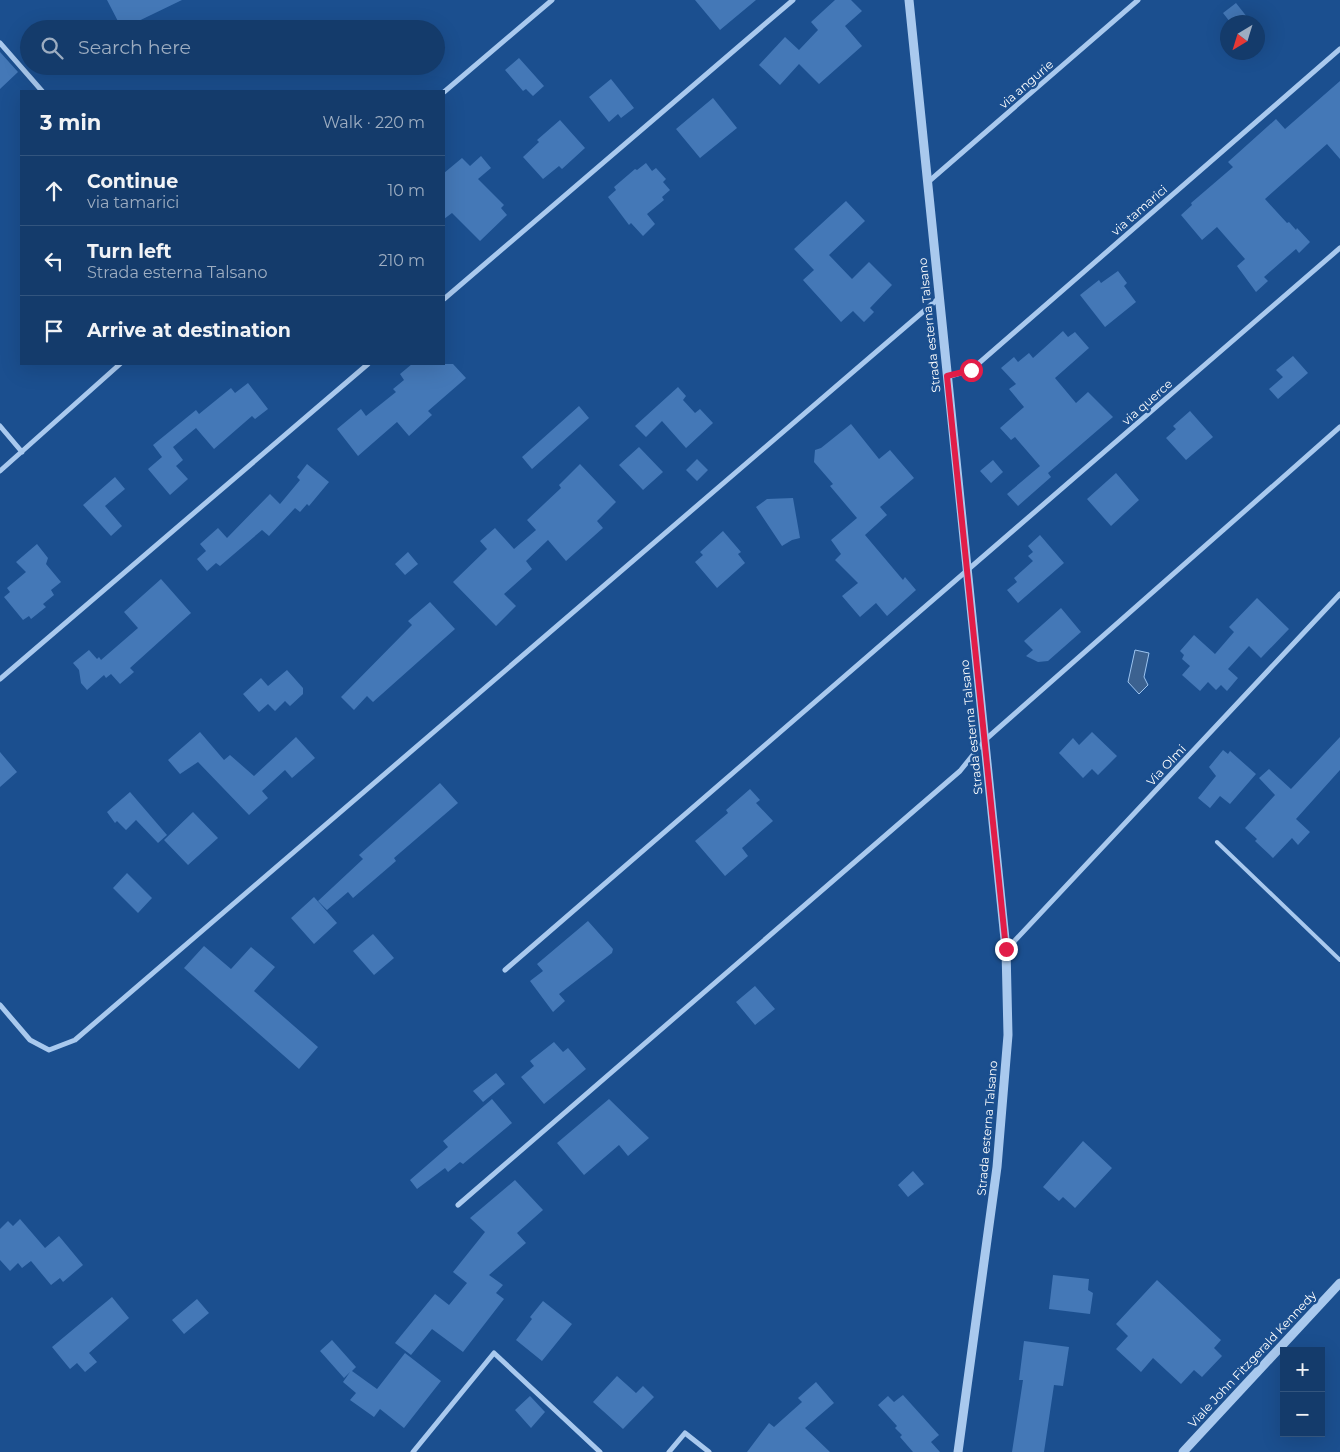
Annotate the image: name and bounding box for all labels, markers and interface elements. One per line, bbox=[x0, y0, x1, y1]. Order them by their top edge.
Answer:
north arrow bbox=[1220, 15, 1265, 60]
search box bbox=[20, 20, 445, 75]
icon: search bbox=[38, 34, 66, 62]
text: Search here bbox=[78, 36, 191, 59]
street label: via angurie bbox=[996, 56, 1056, 112]
text: 3 min bbox=[40, 110, 101, 135]
text: Walk · 220 m bbox=[322, 113, 425, 132]
text: Continue bbox=[87, 170, 178, 193]
icon: ahead bbox=[40, 177, 68, 205]
text: 10 m bbox=[387, 181, 425, 200]
street label: via tamarici bbox=[1108, 182, 1170, 238]
text: via tamarici bbox=[87, 193, 179, 212]
text: Turn left bbox=[87, 240, 172, 263]
icon: left bbox=[40, 247, 68, 275]
text: 210 m bbox=[378, 251, 425, 270]
street label: Strada esterna Talsano bbox=[914, 257, 944, 393]
text: Strada esterna Talsano bbox=[87, 263, 268, 282]
icon: arrive bbox=[40, 317, 68, 345]
text: Arrive at destination bbox=[87, 319, 291, 342]
route start bbox=[960, 359, 983, 382]
street label: via querce bbox=[1119, 376, 1175, 428]
street label: Strada esterna Talsano bbox=[956, 659, 986, 795]
street label: Via Olmi bbox=[1143, 741, 1189, 789]
route end bbox=[995, 938, 1018, 961]
street label: Strada esterna Talsano bbox=[974, 1060, 1000, 1196]
street label: Viale John Fitzgerald Kennedy bbox=[1185, 1287, 1320, 1431]
map controls bbox=[1280, 1347, 1325, 1437]
button: + bbox=[1280, 1347, 1325, 1392]
button: − bbox=[1280, 1392, 1325, 1437]

